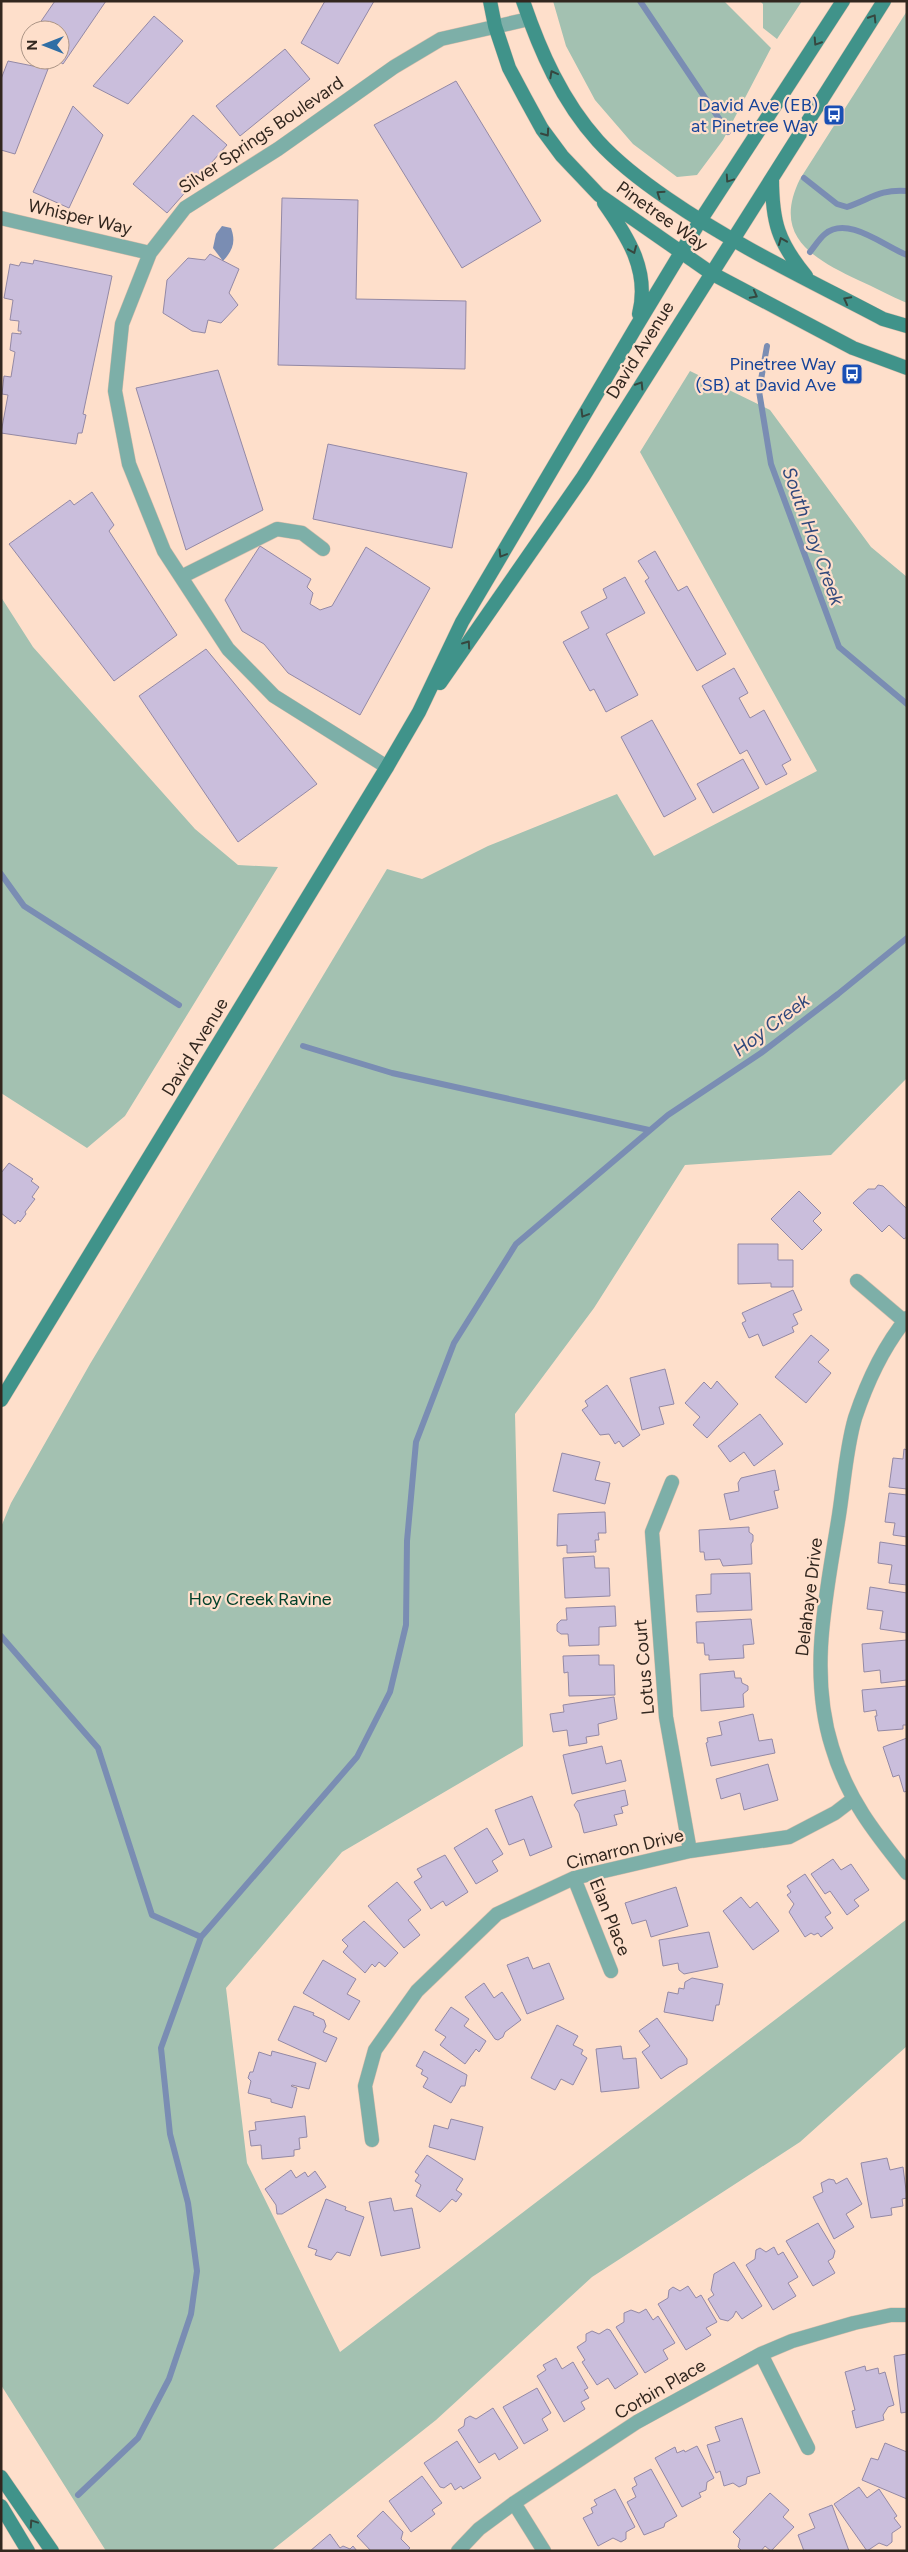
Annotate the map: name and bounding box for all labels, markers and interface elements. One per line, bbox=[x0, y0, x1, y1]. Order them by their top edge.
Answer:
one-way arrow bbox=[867, 15, 876, 24]
north arrow bbox=[20, 20, 70, 70]
one-way arrow bbox=[814, 37, 823, 46]
text: N bbox=[24, 40, 41, 50]
one-way arrow bbox=[549, 70, 559, 79]
street label: Silver Springs Boulevard bbox=[174, 72, 348, 198]
place label: David Ave (EB) at Pinetree Way bbox=[691, 94, 819, 137]
bus stop icon: David Ave (EB) at Pinetree Way bbox=[822, 103, 846, 127]
one-way arrow bbox=[540, 127, 549, 137]
one-way arrow bbox=[726, 173, 735, 183]
street label: Pinetree Way bbox=[612, 176, 712, 256]
one-way arrow bbox=[656, 191, 666, 200]
street label: Whisper Way bbox=[26, 194, 135, 240]
one-way arrow bbox=[778, 238, 788, 246]
one-way arrow bbox=[627, 245, 638, 254]
one-way arrow bbox=[749, 289, 758, 299]
one-way arrow bbox=[843, 296, 852, 306]
street label: David Avenue bbox=[601, 297, 679, 403]
place label: Pinetree Way (SB) at David Ave bbox=[695, 353, 837, 396]
bus stop icon: Pinetree Way (SB) at David Ave bbox=[840, 362, 864, 386]
one-way arrow bbox=[634, 382, 643, 391]
one-way arrow bbox=[581, 408, 591, 417]
water label: South Hoy Creek bbox=[777, 464, 849, 609]
one-way arrow bbox=[498, 548, 508, 557]
one-way arrow bbox=[461, 640, 470, 650]
water label: Hoy Creek bbox=[728, 988, 814, 1061]
street label: David Avenue bbox=[157, 994, 233, 1100]
street label: Delahaye Drive bbox=[791, 1536, 827, 1658]
park label: Hoy Creek Ravine bbox=[188, 1588, 332, 1610]
street label: Lotus Court bbox=[629, 1618, 659, 1716]
street label: Cimarron Drive bbox=[564, 1824, 686, 1874]
street label: Elan Place bbox=[585, 1875, 636, 1959]
street label: Corbin Place bbox=[610, 2354, 710, 2424]
one-way arrow bbox=[30, 2519, 39, 2528]

